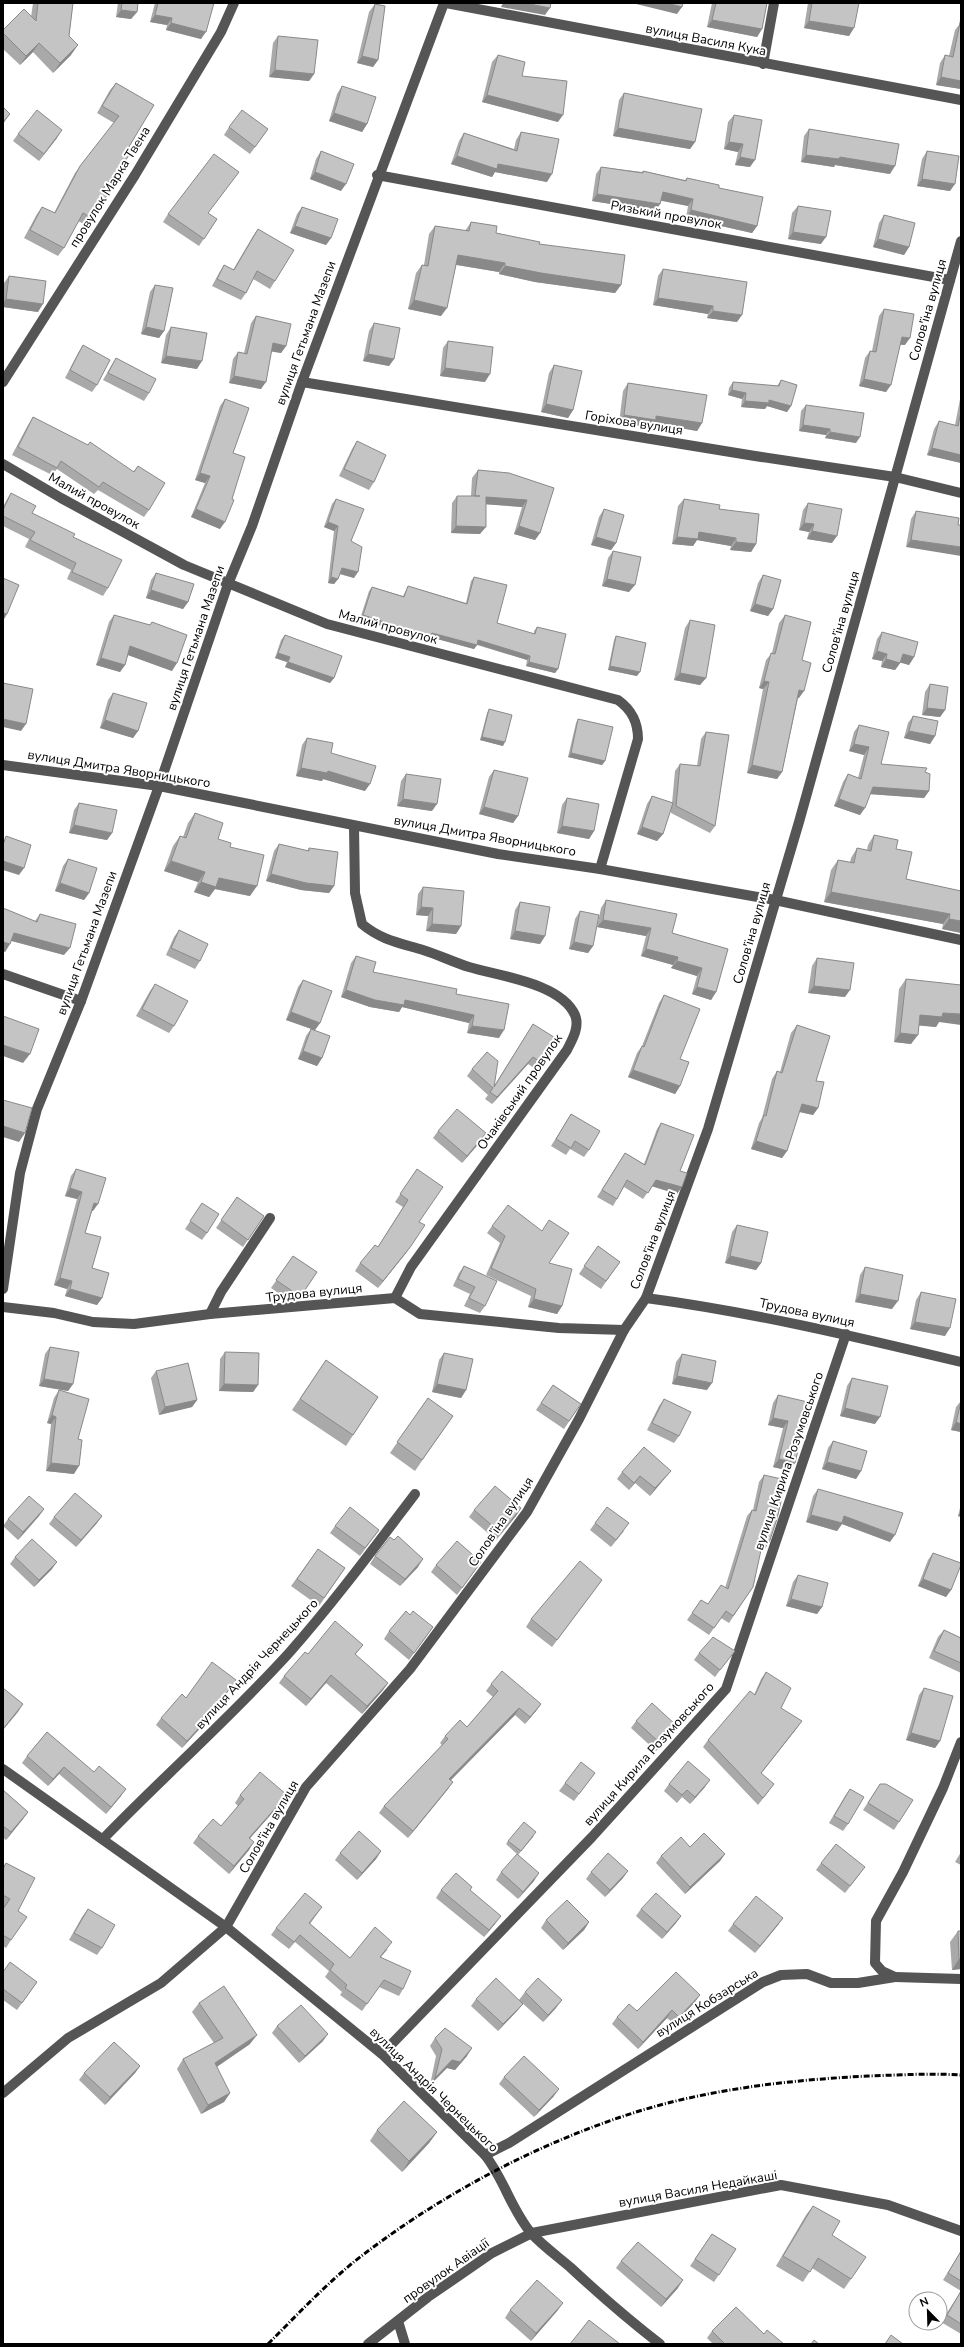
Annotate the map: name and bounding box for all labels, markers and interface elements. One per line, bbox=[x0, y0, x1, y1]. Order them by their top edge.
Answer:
street label: вулиця Василя Кука bbox=[644, 19, 768, 61]
street label: провулок Марка Твена bbox=[65, 123, 155, 251]
street label: Ризький провулок bbox=[609, 196, 723, 234]
street label: Солов'їна вулиця bbox=[905, 257, 951, 363]
street label: вулиця Гетьмана Мазепи bbox=[271, 258, 341, 408]
street label: Горіхова вулиця bbox=[584, 406, 684, 440]
street label: Малий провулок bbox=[45, 468, 143, 534]
street label: вулиця Гетьмана Мазепи bbox=[163, 563, 229, 713]
street label: Солов'їна вулиця bbox=[818, 569, 864, 675]
street label: Малий провулок bbox=[336, 605, 440, 649]
street label: вулиця Дмитра Яворницького bbox=[26, 746, 212, 792]
street label: вулиця Дмитра Яворницького bbox=[392, 811, 578, 861]
street label: вулиця Гетьмана Мазепи bbox=[52, 868, 122, 1018]
street label: Солов'їна вулиця bbox=[729, 880, 775, 986]
street label: Очаківський провулок bbox=[473, 1030, 567, 1154]
street label: Солов'їна вулиця bbox=[626, 1188, 680, 1292]
street label: Трудова вулиця bbox=[265, 1279, 363, 1307]
street label: Трудова вулиця bbox=[758, 1294, 856, 1332]
street label: вулиця Кирила Розумовського bbox=[750, 1369, 828, 1553]
street label: Солов'їна вулиця bbox=[464, 1473, 538, 1571]
street label: вулиця Андрія Чернецького bbox=[191, 1595, 323, 1733]
street label: вулиця Кирила Розумовського bbox=[579, 1678, 719, 1830]
street label: Солов'їна вулиця bbox=[235, 1777, 303, 1877]
street label: вулиця Кобзарська bbox=[652, 1964, 762, 2042]
street label: вулиця Андрія Чернецького bbox=[366, 2023, 502, 2157]
street label: вулиця Василя Недайкаші bbox=[617, 2166, 779, 2212]
street label: провулок Авіації bbox=[399, 2234, 494, 2308]
north arrow bbox=[908, 2291, 948, 2331]
text: N bbox=[918, 2294, 931, 2311]

